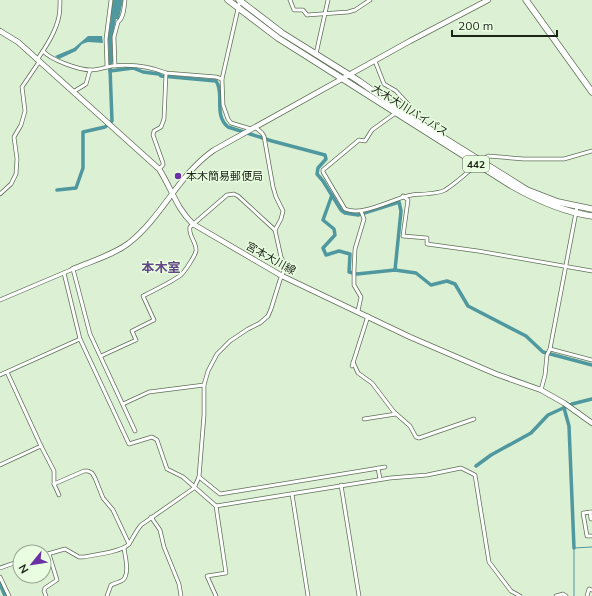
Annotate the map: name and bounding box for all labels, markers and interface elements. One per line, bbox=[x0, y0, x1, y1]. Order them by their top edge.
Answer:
scale bar bbox=[452, 12, 557, 38]
text: 200 m bbox=[458, 18, 493, 33]
street label: 大木大川バイパス bbox=[369, 81, 451, 139]
road number: 442 bbox=[463, 156, 489, 172]
place label: 本木簡易郵便局 bbox=[186, 169, 263, 183]
marker: 本木簡易郵便局 bbox=[173, 171, 183, 181]
street label: 宮本大川線 bbox=[244, 239, 298, 277]
district label: 本木室 bbox=[141, 259, 181, 275]
north arrow bbox=[12, 544, 52, 584]
text: N bbox=[15, 562, 31, 576]

